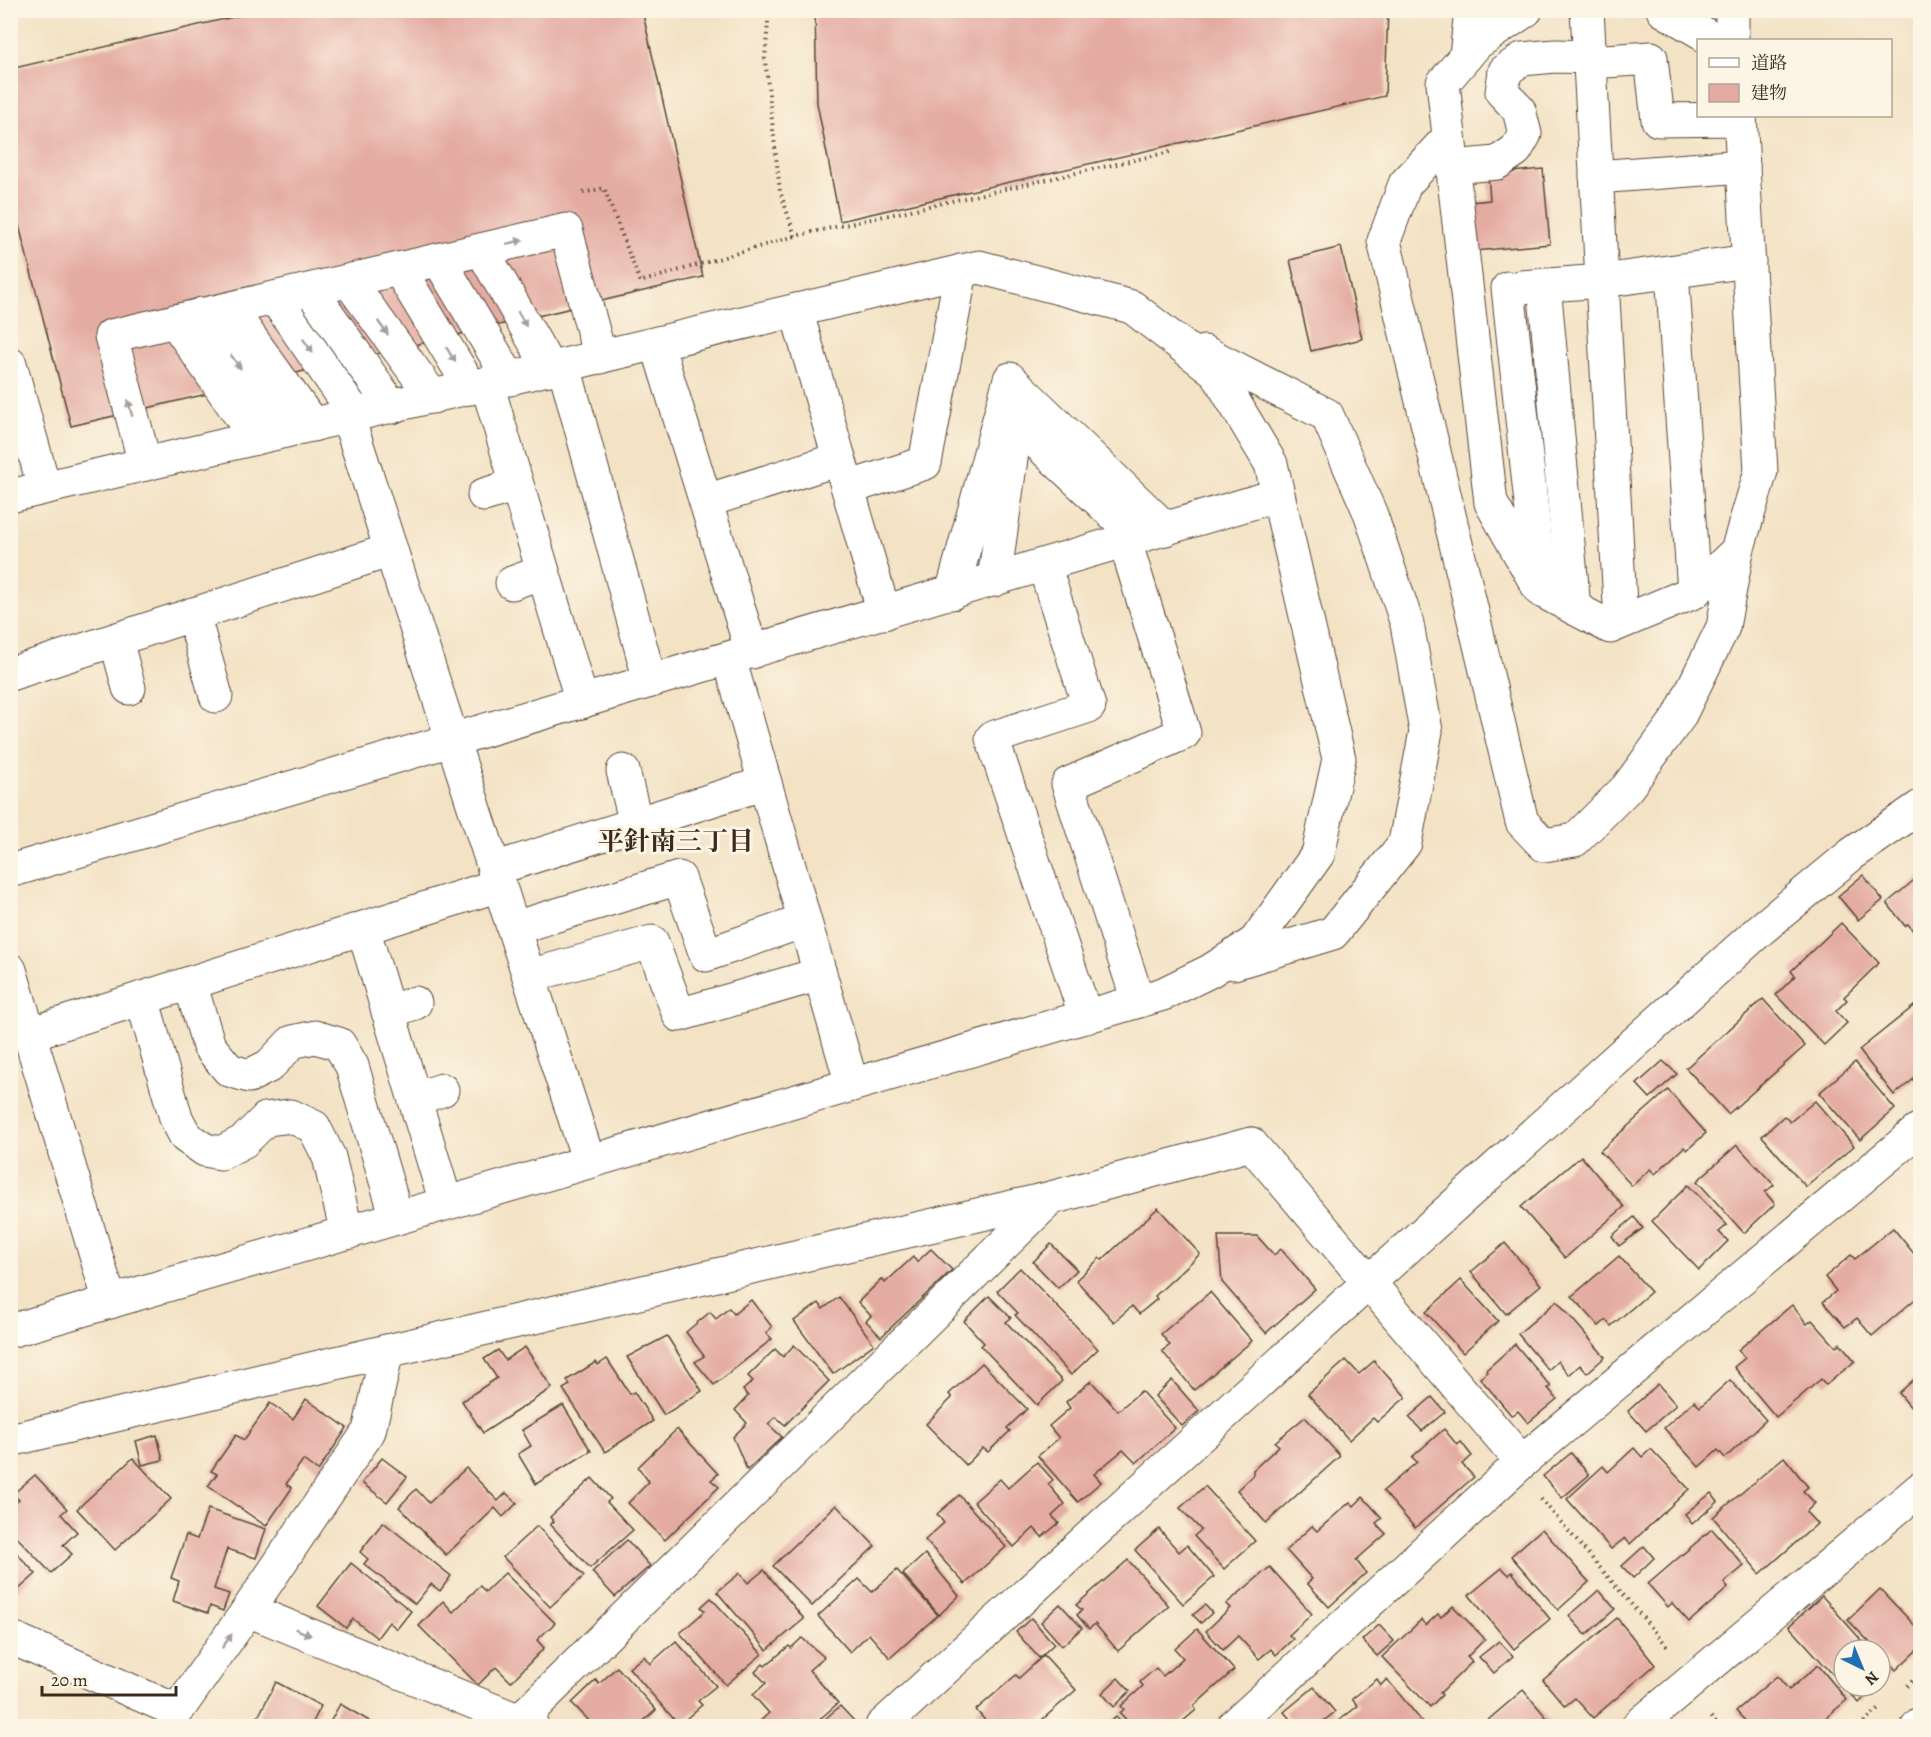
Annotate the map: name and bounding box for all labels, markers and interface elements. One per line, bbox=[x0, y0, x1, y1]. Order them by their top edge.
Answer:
legend bbox=[1697, 39, 1892, 117]
text: 道路 bbox=[1751, 51, 1787, 75]
text: 建物 bbox=[1751, 81, 1787, 105]
one-way arrow bbox=[505, 237, 524, 247]
one-way arrow bbox=[516, 311, 527, 327]
one-way arrow bbox=[377, 320, 389, 336]
one-way arrow bbox=[302, 338, 314, 354]
one-way arrow bbox=[445, 347, 456, 363]
one-way arrow bbox=[230, 353, 242, 369]
one-way arrow bbox=[125, 399, 134, 417]
district label: 平針南三丁目 bbox=[598, 824, 754, 859]
one-way arrow bbox=[294, 1627, 312, 1637]
one-way arrow bbox=[221, 1633, 233, 1649]
north arrow bbox=[1832, 1638, 1892, 1698]
scale bar bbox=[42, 1659, 176, 1697]
text: N bbox=[1860, 1666, 1883, 1690]
text: 20 m bbox=[51, 1668, 88, 1692]

